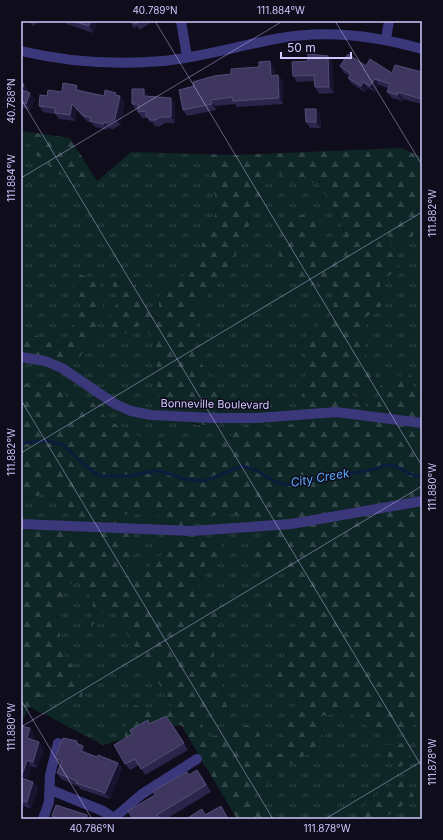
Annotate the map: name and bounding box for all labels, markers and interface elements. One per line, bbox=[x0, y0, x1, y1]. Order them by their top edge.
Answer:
text: 40.789°N bbox=[132, 4, 178, 16]
text: 111.884°W bbox=[257, 4, 305, 16]
scale bar bbox=[281, 34, 351, 60]
text: 50 m bbox=[287, 40, 316, 55]
text: 40.788°N bbox=[5, 78, 17, 124]
text: 111.884°W bbox=[5, 154, 17, 202]
text: 111.882°W bbox=[426, 189, 438, 237]
street label: Bonneville Boulevard bbox=[160, 396, 270, 412]
text: 111.882°W bbox=[5, 428, 17, 476]
text: 111.880°W bbox=[426, 463, 438, 511]
water label: City Creek bbox=[289, 465, 351, 490]
text: 111.880°W bbox=[5, 703, 17, 751]
text: 111.878°W bbox=[426, 738, 438, 786]
text: 40.786°N bbox=[69, 822, 115, 834]
text: 111.878°W bbox=[303, 822, 351, 834]

